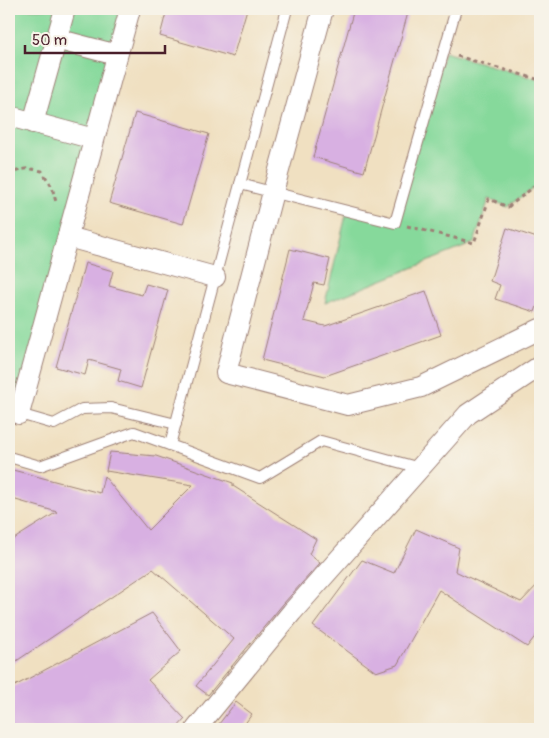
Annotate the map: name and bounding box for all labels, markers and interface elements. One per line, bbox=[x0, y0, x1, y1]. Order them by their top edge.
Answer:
scale bar bbox=[25, 22, 165, 54]
text: 50 m bbox=[32, 31, 67, 50]

